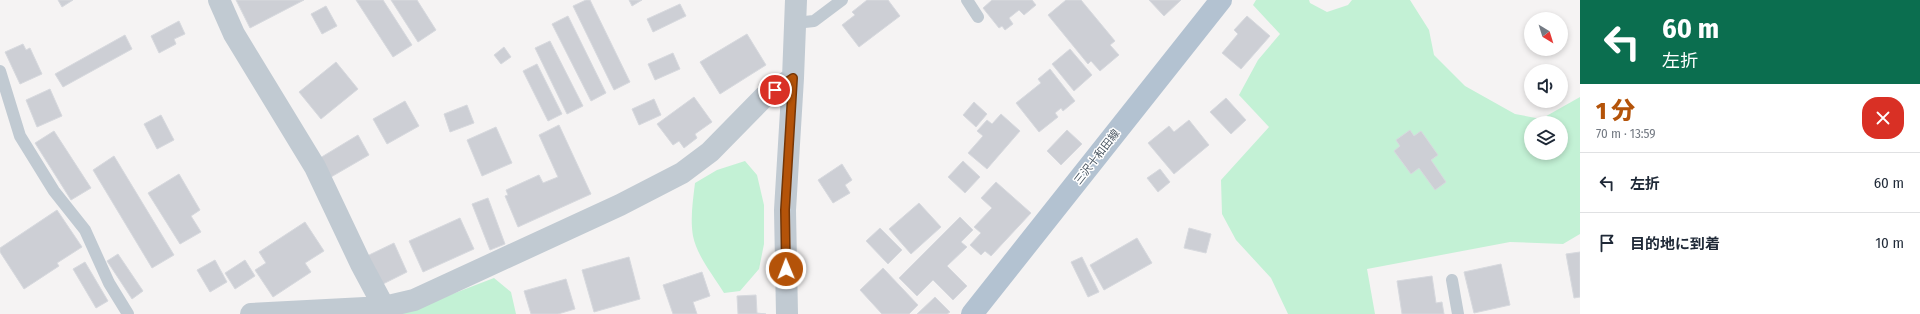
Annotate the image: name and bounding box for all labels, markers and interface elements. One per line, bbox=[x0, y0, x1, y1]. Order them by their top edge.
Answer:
north arrow bbox=[1524, 12, 1568, 56]
map controls bbox=[1524, 12, 1568, 160]
text: 60 m bbox=[1662, 12, 1719, 45]
icon: left bbox=[1596, 16, 1648, 68]
text: 左折 bbox=[1662, 50, 1698, 72]
button: sound bbox=[1524, 64, 1568, 108]
pin bbox=[758, 73, 792, 107]
icon: arrive bbox=[764, 79, 786, 101]
text: 1 分 bbox=[1596, 97, 1635, 125]
button: close bbox=[1862, 97, 1904, 139]
button: layers bbox=[1524, 116, 1568, 160]
text: 70 m · 13:59 bbox=[1596, 126, 1656, 141]
street label: 三沢十和田線 bbox=[1072, 127, 1122, 187]
icon: left bbox=[1596, 172, 1618, 194]
text: 60 m bbox=[1874, 174, 1904, 192]
text: 左折 bbox=[1630, 175, 1660, 193]
icon: arrive bbox=[1596, 232, 1618, 254]
text: 10 m bbox=[1875, 234, 1904, 252]
text: 目的地に到着 bbox=[1630, 235, 1720, 253]
position arrow bbox=[765, 248, 807, 290]

